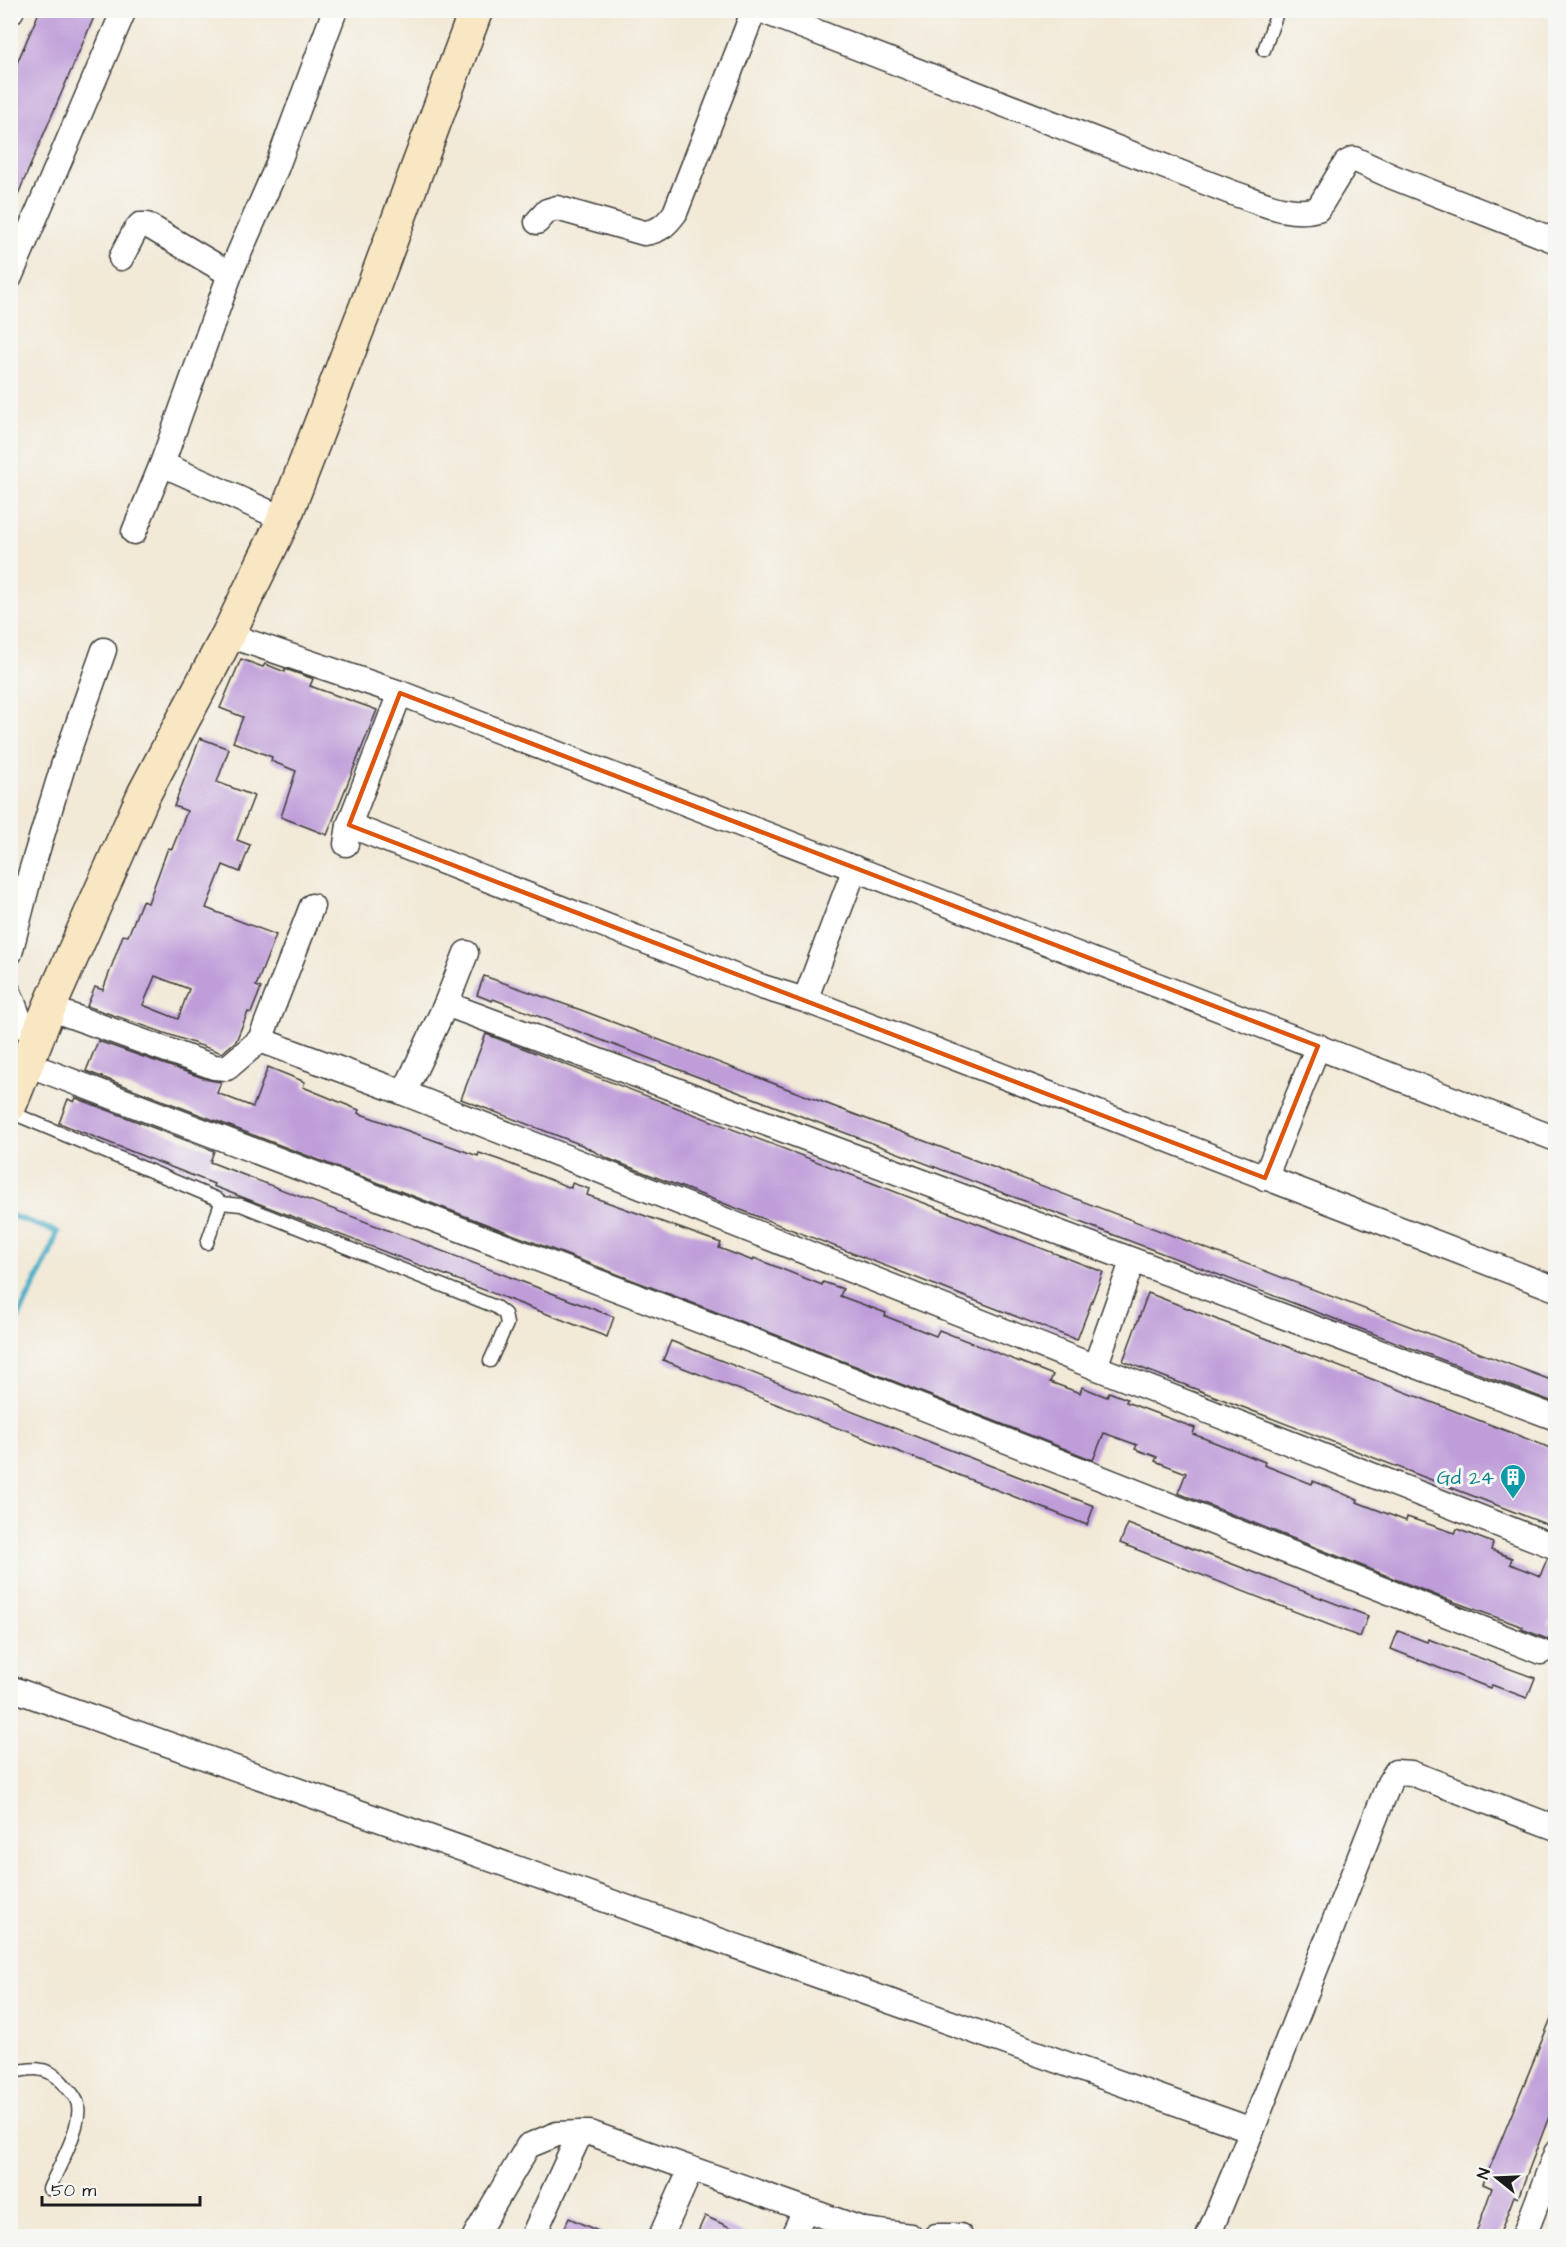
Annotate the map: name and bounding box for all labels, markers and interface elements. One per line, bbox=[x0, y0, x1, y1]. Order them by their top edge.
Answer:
building icon: Gd 24 bbox=[1498, 1462, 1528, 1500]
place label: Gd 24 bbox=[1437, 1464, 1494, 1492]
north arrow bbox=[1467, 2148, 1527, 2208]
text: N bbox=[1472, 2166, 1496, 2182]
scale bar bbox=[42, 2169, 200, 2207]
text: 50 m bbox=[51, 2178, 96, 2203]

